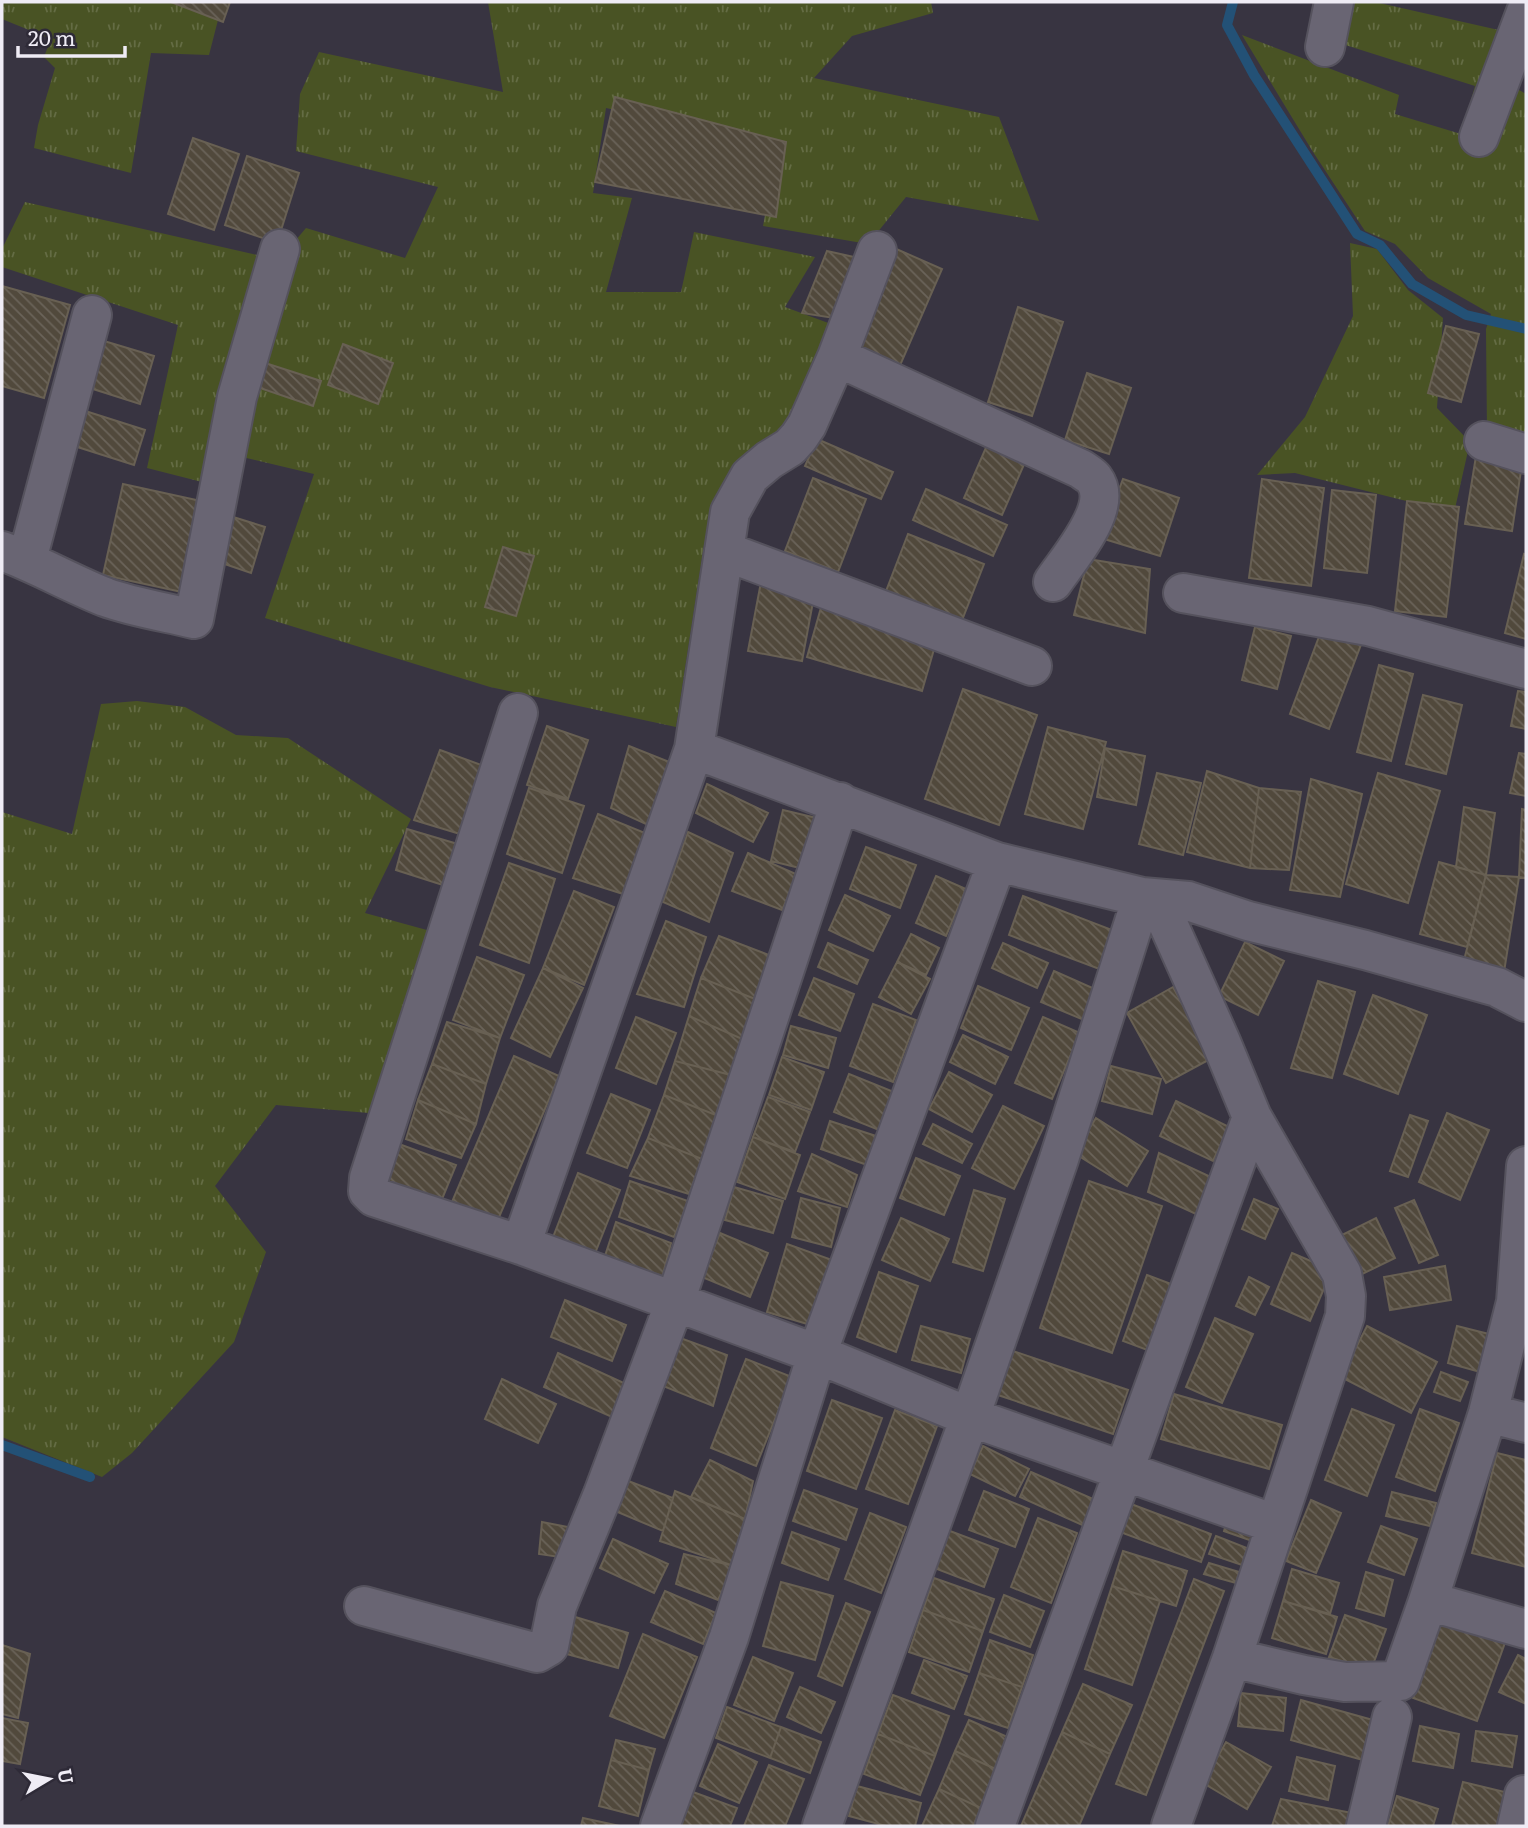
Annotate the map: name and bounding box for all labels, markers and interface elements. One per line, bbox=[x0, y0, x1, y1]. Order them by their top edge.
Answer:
scale bar bbox=[18, 14, 124, 58]
text: 20 m bbox=[28, 21, 75, 52]
north arrow bbox=[14, 1744, 84, 1814]
text: U bbox=[52, 1766, 82, 1786]

